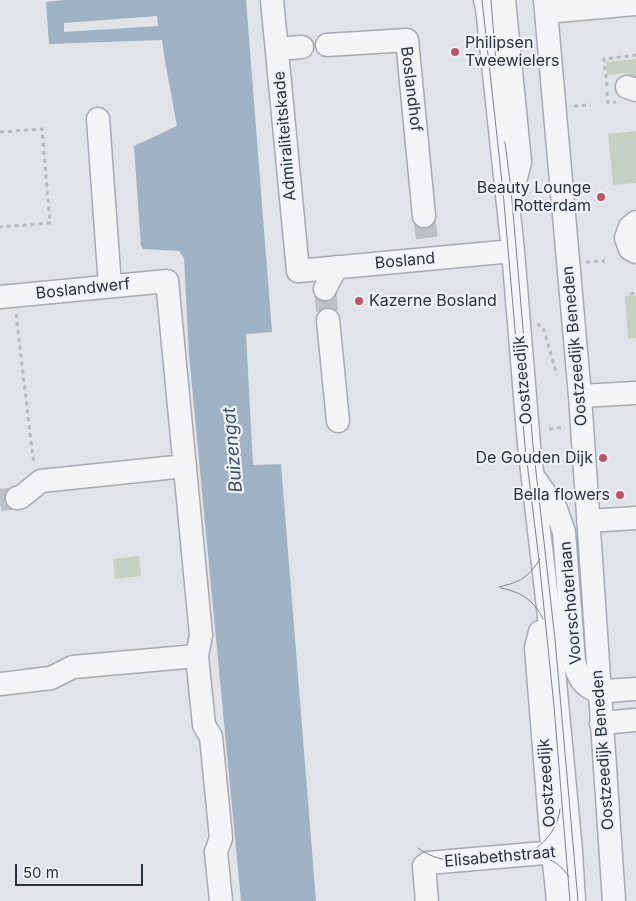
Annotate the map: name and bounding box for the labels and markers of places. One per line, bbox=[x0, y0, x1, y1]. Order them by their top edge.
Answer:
place label: Philipsen Tweewielers bbox=[465, 33, 559, 71]
marker: Philipsen Tweewielers bbox=[449, 46, 461, 58]
place label: Beauty Lounge Rotterdam bbox=[477, 178, 591, 216]
marker: Beauty Lounge Rotterdam bbox=[595, 191, 607, 203]
place label: Kazerne Bosland bbox=[369, 291, 497, 311]
marker: Kazerne Bosland bbox=[353, 295, 365, 307]
place label: De Gouden Dijk bbox=[475, 448, 593, 468]
marker: De Gouden Dijk bbox=[597, 452, 609, 464]
place label: Bella flowers bbox=[513, 485, 610, 505]
marker: Bella flowers bbox=[614, 489, 626, 501]

